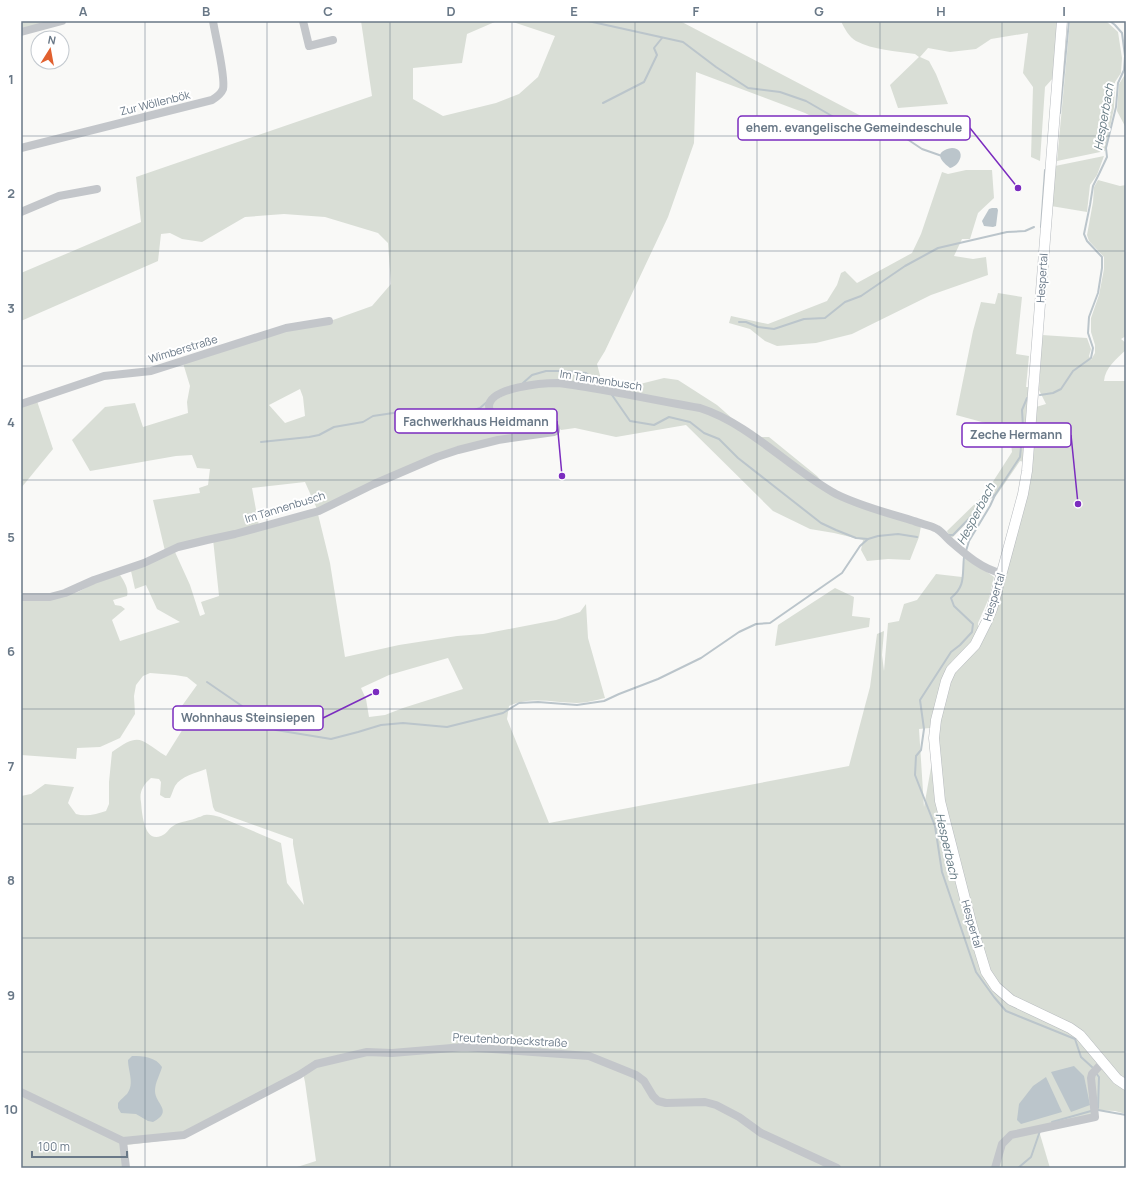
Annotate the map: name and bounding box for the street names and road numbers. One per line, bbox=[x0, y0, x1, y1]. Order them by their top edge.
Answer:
street label: Zur Wöllenbök bbox=[118, 86, 192, 119]
street label: Hespertal bbox=[1032, 253, 1051, 303]
street label: Wimberstraße bbox=[146, 331, 220, 366]
street label: Im Tannenbusch bbox=[559, 366, 643, 393]
street label: Im Tannenbusch bbox=[243, 487, 327, 526]
street label: Hespertal bbox=[979, 571, 1008, 623]
street label: Hespertal bbox=[958, 898, 987, 950]
street label: Preutenborbeckstraße bbox=[452, 1029, 568, 1050]

